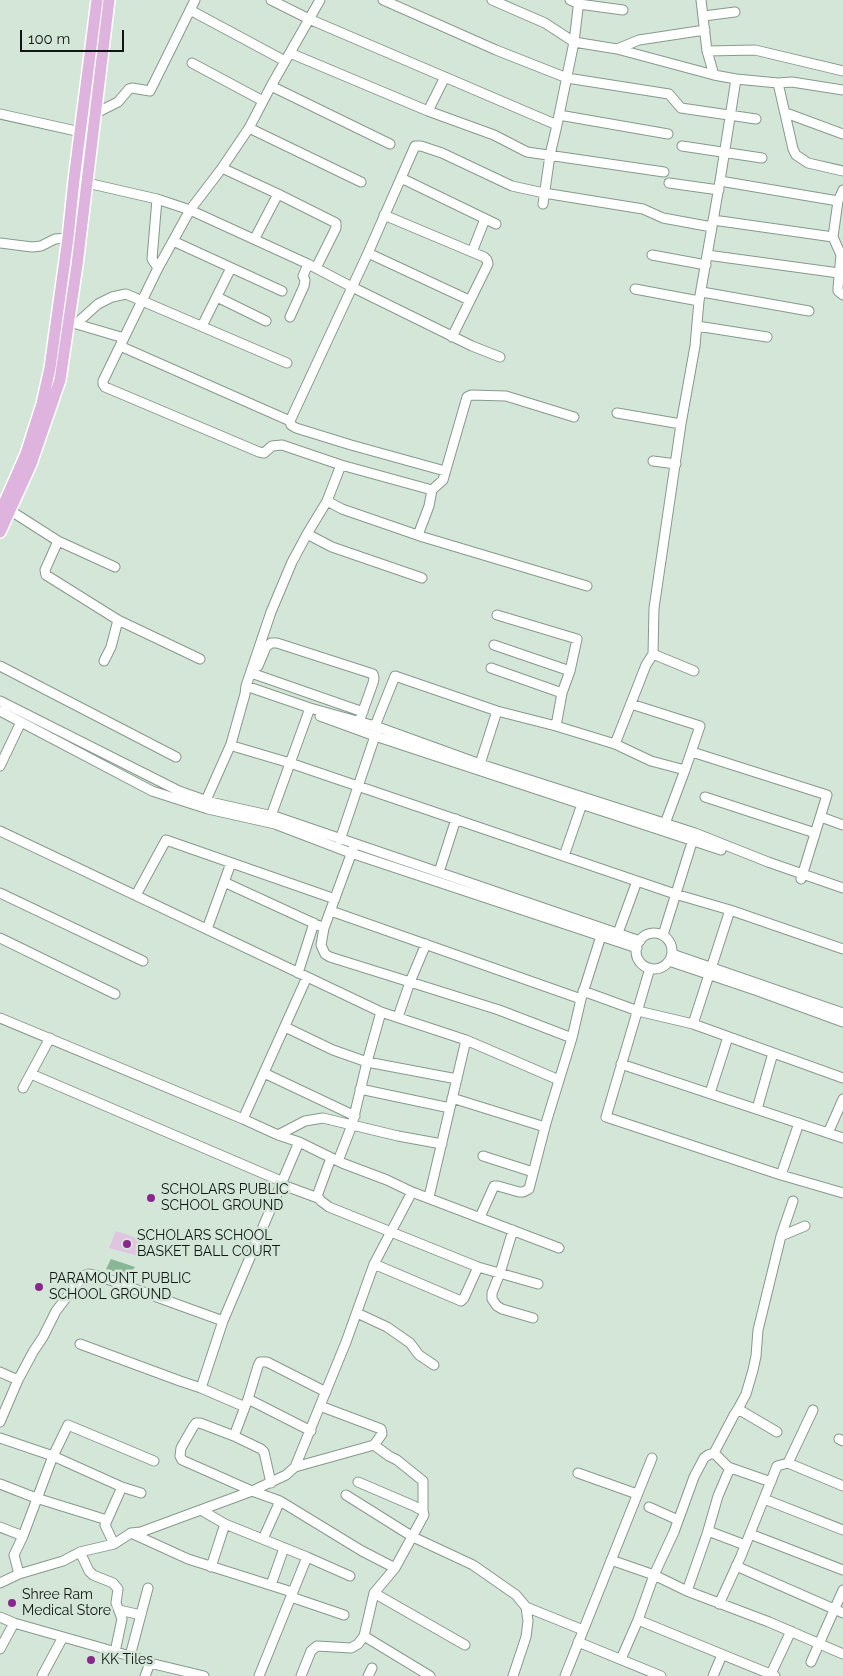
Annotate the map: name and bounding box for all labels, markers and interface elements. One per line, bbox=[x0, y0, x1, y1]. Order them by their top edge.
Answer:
scale bar bbox=[22, 20, 126, 52]
text: 100 m bbox=[28, 30, 70, 48]
place label: SCHOLARS PUBLIC SCHOOL GROUND bbox=[161, 1182, 289, 1214]
marker: SCHOLARS PUBLIC SCHOOL GROUND bbox=[145, 1192, 157, 1204]
place label: SCHOLARS SCHOOL BASKET BALL COURT bbox=[137, 1228, 280, 1260]
marker: SCHOLARS SCHOOL BASKET BALL COURT bbox=[121, 1238, 133, 1250]
place label: PARAMOUNT PUBLIC SCHOOL GROUND bbox=[49, 1271, 191, 1304]
marker: PARAMOUNT PUBLIC SCHOOL GROUND bbox=[33, 1281, 45, 1293]
place label: Shree Ram Medical Store bbox=[22, 1587, 111, 1620]
marker: Shree Ram Medical Store bbox=[6, 1597, 18, 1609]
place label: KK Tiles bbox=[101, 1652, 153, 1668]
marker: KK Tiles bbox=[85, 1654, 97, 1666]

